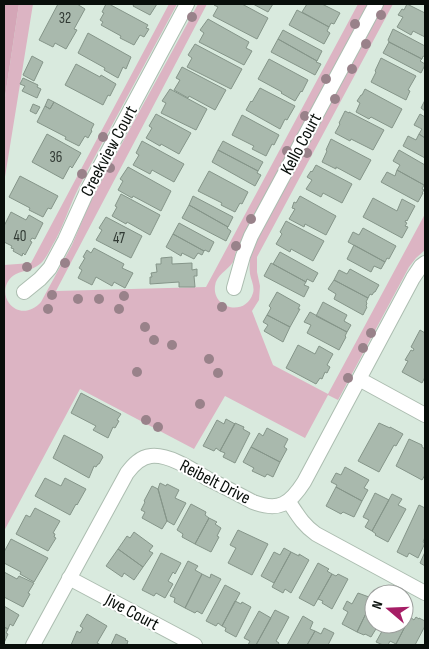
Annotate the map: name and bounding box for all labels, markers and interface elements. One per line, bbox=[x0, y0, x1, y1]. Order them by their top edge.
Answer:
house number: 32 bbox=[59, 9, 71, 28]
street label: Creekview Court bbox=[76, 102, 142, 200]
street label: Kello Court bbox=[276, 109, 326, 178]
house number: 36 bbox=[50, 148, 62, 167]
house number: 40 bbox=[14, 227, 26, 246]
house number: 47 bbox=[113, 229, 125, 248]
street label: Reibelt Drive bbox=[176, 455, 254, 509]
north arrow bbox=[364, 584, 414, 634]
street label: Jive Court bbox=[100, 589, 163, 635]
text: N bbox=[368, 599, 386, 611]

